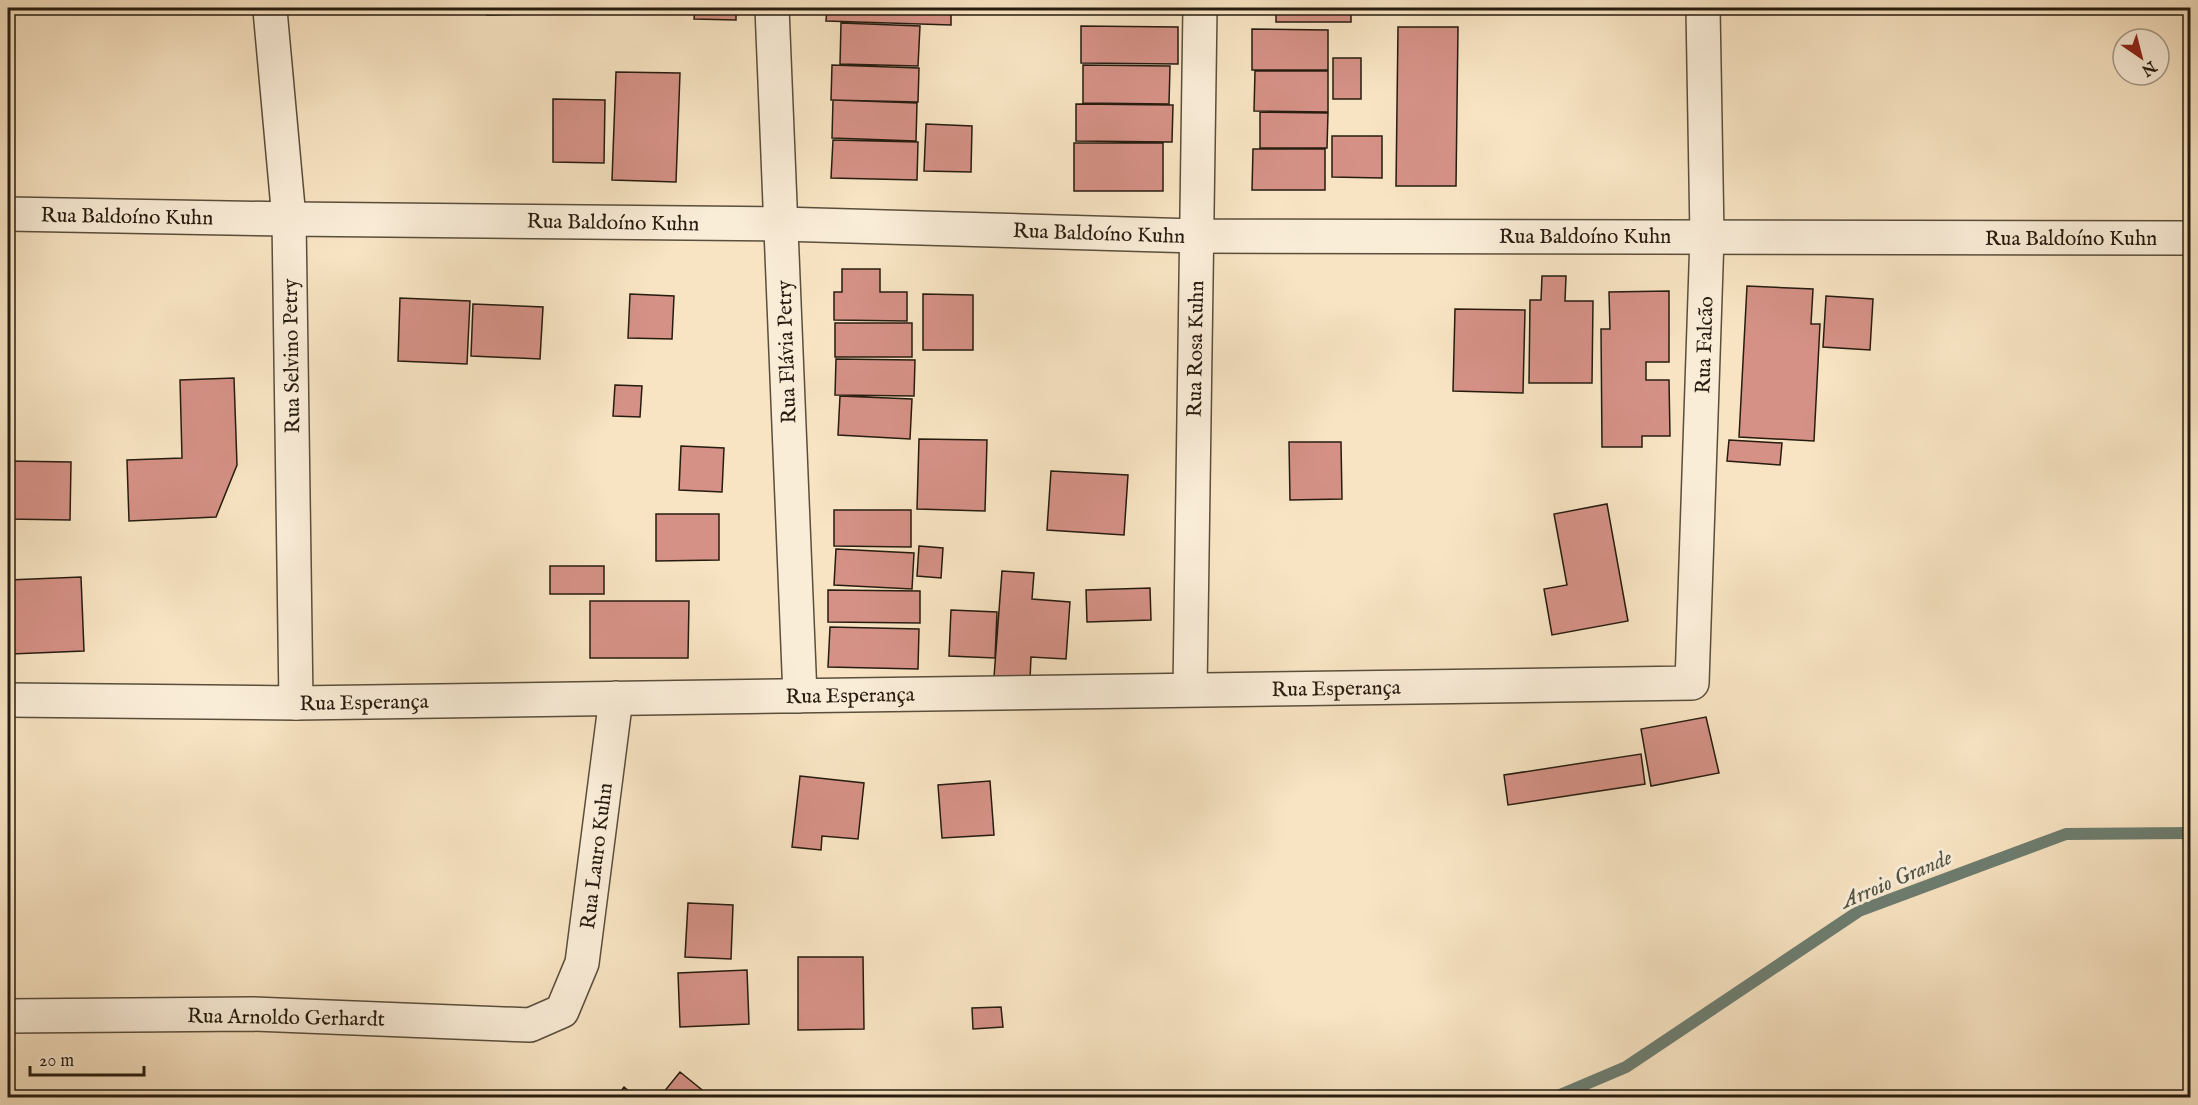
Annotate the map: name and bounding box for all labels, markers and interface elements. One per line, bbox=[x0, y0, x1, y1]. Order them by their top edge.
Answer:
north arrow bbox=[2111, 27, 2171, 87]
text: N bbox=[2137, 55, 2161, 80]
street label: Rua Baldoíno Kuhn bbox=[40, 202, 213, 233]
street label: Rua Baldoíno Kuhn bbox=[526, 208, 699, 239]
street label: Rua Baldoíno Kuhn bbox=[1012, 218, 1186, 251]
street label: Rua Baldoíno Kuhn bbox=[1499, 224, 1671, 251]
street label: Rua Baldoíno Kuhn bbox=[1985, 226, 2157, 253]
street label: Rua Selvino Petry bbox=[278, 278, 307, 434]
street label: Rua Flávia Petry bbox=[771, 279, 803, 424]
street label: Rua Rosa Kuhn bbox=[1182, 280, 1211, 418]
street label: Rua Falcão bbox=[1690, 296, 1721, 394]
street label: Rua Esperança bbox=[1271, 675, 1402, 704]
street label: Rua Esperança bbox=[785, 682, 916, 711]
street label: Rua Esperança bbox=[299, 689, 430, 718]
street label: Rua Lauro Kuhn bbox=[575, 781, 620, 931]
water label: Arroio Grande bbox=[1835, 844, 1957, 916]
street label: Rua Arnoldo Gerhardt bbox=[187, 1003, 385, 1034]
scale bar bbox=[30, 1039, 144, 1077]
text: 20 m bbox=[39, 1050, 74, 1073]

